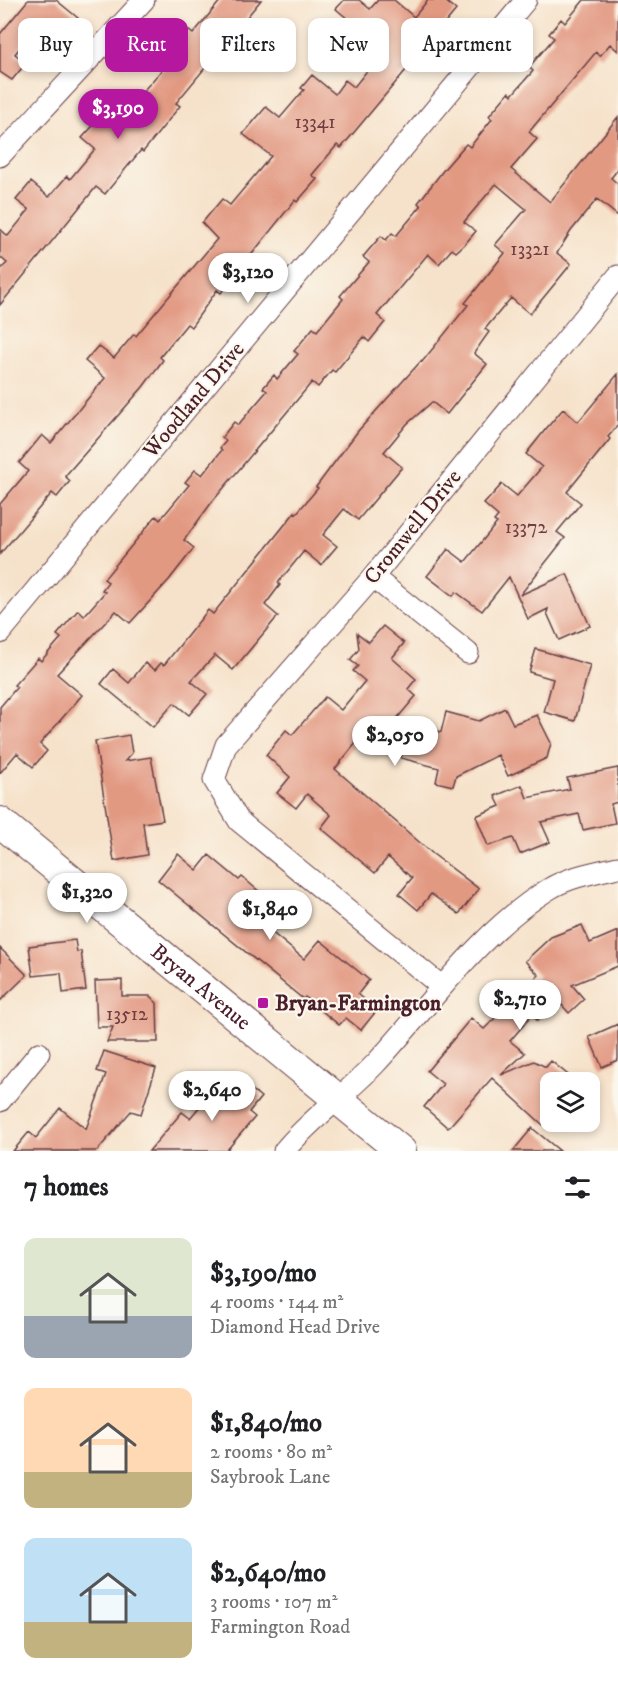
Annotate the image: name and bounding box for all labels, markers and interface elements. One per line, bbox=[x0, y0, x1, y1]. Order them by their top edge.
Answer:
chip: Buy bbox=[18, 18, 93, 72]
chip: Rent bbox=[105, 18, 188, 72]
chip: Filters bbox=[200, 18, 296, 72]
chip: New bbox=[308, 18, 389, 72]
chip: Apartment bbox=[401, 18, 533, 72]
pin: $3,190 bbox=[69, 89, 167, 140]
text: $3,190 bbox=[92, 96, 144, 121]
house number: 13341 bbox=[294, 110, 336, 135]
house number: 13321 bbox=[510, 237, 550, 262]
pin: $3,120 bbox=[199, 253, 297, 304]
text: $3,120 bbox=[222, 260, 274, 285]
street label: Woodland Drive bbox=[137, 336, 250, 464]
street label: Cromwell Drive bbox=[358, 464, 468, 590]
house number: 13372 bbox=[505, 515, 547, 540]
pin: $2,050 bbox=[346, 716, 444, 767]
text: $2,050 bbox=[366, 723, 424, 748]
pin: $1,320 bbox=[38, 873, 136, 924]
text: $1,320 bbox=[61, 880, 113, 905]
pin: $1,840 bbox=[221, 890, 319, 941]
text: $1,840 bbox=[242, 897, 298, 922]
street label: Bryan Avenue bbox=[145, 938, 257, 1036]
pin: $2,710 bbox=[471, 980, 569, 1031]
text: $2,710 bbox=[493, 987, 547, 1012]
place label: Bryan-Farmington bbox=[275, 990, 442, 1017]
marker: Bryan-Farmington bbox=[256, 996, 270, 1010]
house number: 13512 bbox=[106, 1002, 148, 1027]
pin: $2,640 bbox=[163, 1071, 261, 1122]
map controls bbox=[540, 1072, 600, 1132]
button: layers bbox=[540, 1072, 600, 1132]
text: $2,640 bbox=[182, 1078, 242, 1103]
text: 7 homes bbox=[24, 1171, 108, 1204]
icon: filters bbox=[561, 1171, 594, 1204]
text: $3,190/mo bbox=[210, 1257, 317, 1290]
icon: home bbox=[72, 1262, 144, 1334]
text: 4 rooms · 144 m² bbox=[210, 1290, 343, 1315]
text: Diamond Head Drive bbox=[210, 1315, 380, 1340]
text: $1,840/mo bbox=[210, 1407, 322, 1440]
icon: home bbox=[72, 1412, 144, 1484]
text: 2 rooms · 80 m² bbox=[210, 1440, 332, 1465]
text: Saybrook Lane bbox=[210, 1465, 330, 1490]
text: $2,640/mo bbox=[210, 1557, 326, 1590]
icon: home bbox=[72, 1562, 144, 1634]
text: 3 rooms · 107 m² bbox=[210, 1590, 338, 1615]
text: Farmington Road bbox=[210, 1615, 350, 1640]

